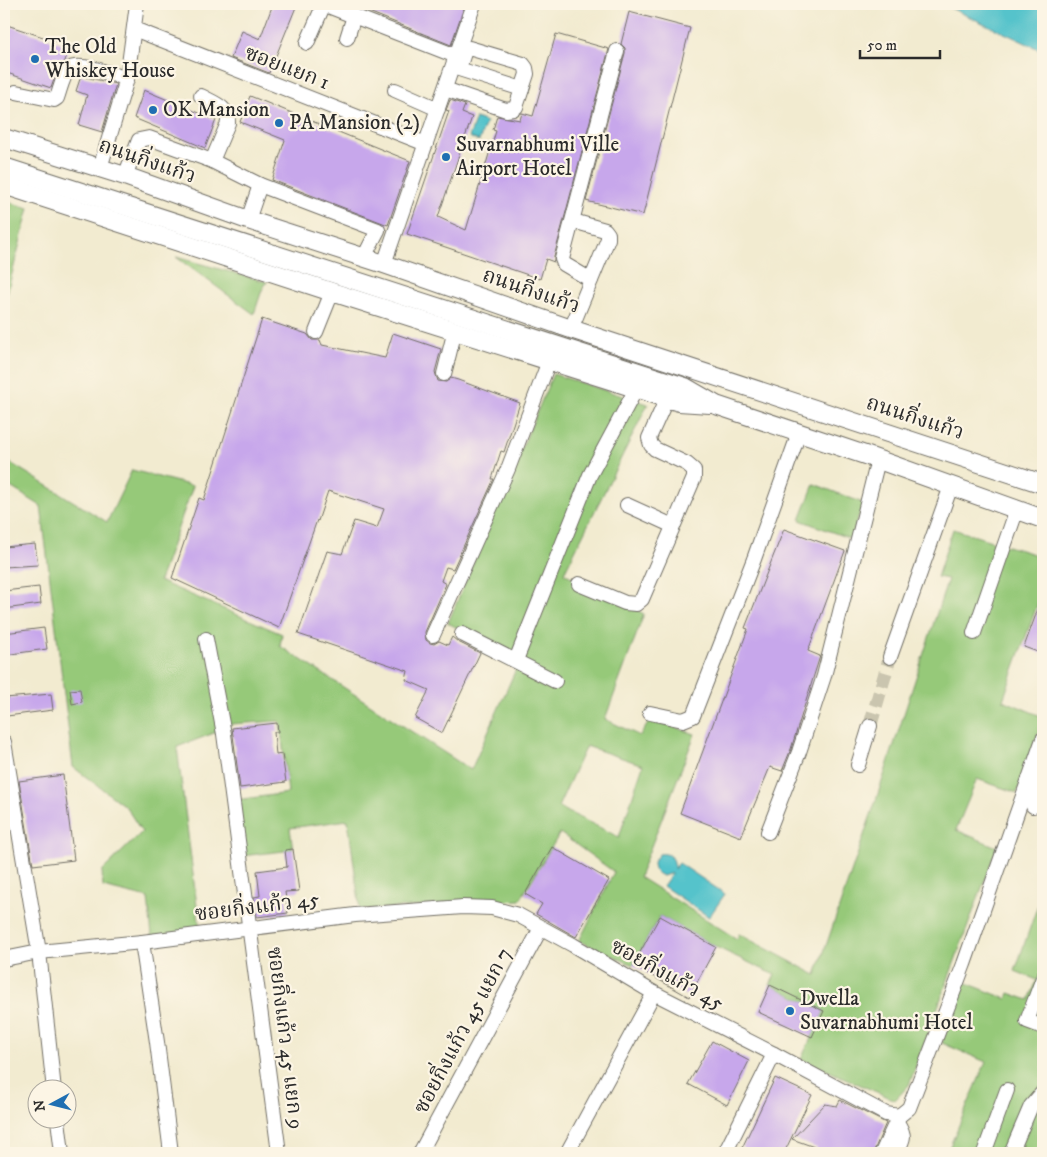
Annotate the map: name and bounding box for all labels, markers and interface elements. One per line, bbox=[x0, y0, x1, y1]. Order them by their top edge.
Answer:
scale bar bbox=[860, 28, 940, 60]
place label: The Old Whiskey House bbox=[44, 34, 175, 84]
text: 50 m bbox=[867, 36, 897, 55]
street label: ซอยแยก 1 bbox=[241, 40, 333, 96]
marker: The Old Whiskey House bbox=[29, 53, 41, 65]
place label: OK Mansion bbox=[163, 97, 270, 123]
marker: OK Mansion bbox=[147, 104, 159, 116]
place label: PA Mansion (2) bbox=[289, 110, 420, 136]
marker: PA Mansion (2) bbox=[273, 117, 285, 129]
street label: ถนนกิ่งแก้ว bbox=[95, 129, 200, 190]
place label: Suvarnabhumi Ville Airport Hotel bbox=[456, 132, 620, 182]
marker: Suvarnabhumi Ville Airport Hotel bbox=[440, 151, 452, 163]
street label: ถนนกิ่งแก้ว bbox=[479, 259, 584, 320]
street label: ถนนกิ่งแก้ว bbox=[863, 387, 968, 446]
street label: ซอยกิ่งแก้ว 45 bbox=[193, 883, 321, 928]
street label: ซอยกิ่งแก้ว 45 bbox=[606, 930, 730, 1017]
street label: ซอยกิ่งแก้ว 45 แยก 7 bbox=[405, 942, 518, 1118]
street label: ซอยกิ่งแก้ว 45 แยก 9 bbox=[261, 945, 313, 1131]
place label: Dwella Suvarnabhumi Hotel bbox=[800, 986, 973, 1036]
marker: Dwella Suvarnabhumi Hotel bbox=[784, 1005, 796, 1017]
north arrow bbox=[28, 1080, 78, 1130]
text: N bbox=[30, 1098, 50, 1112]

